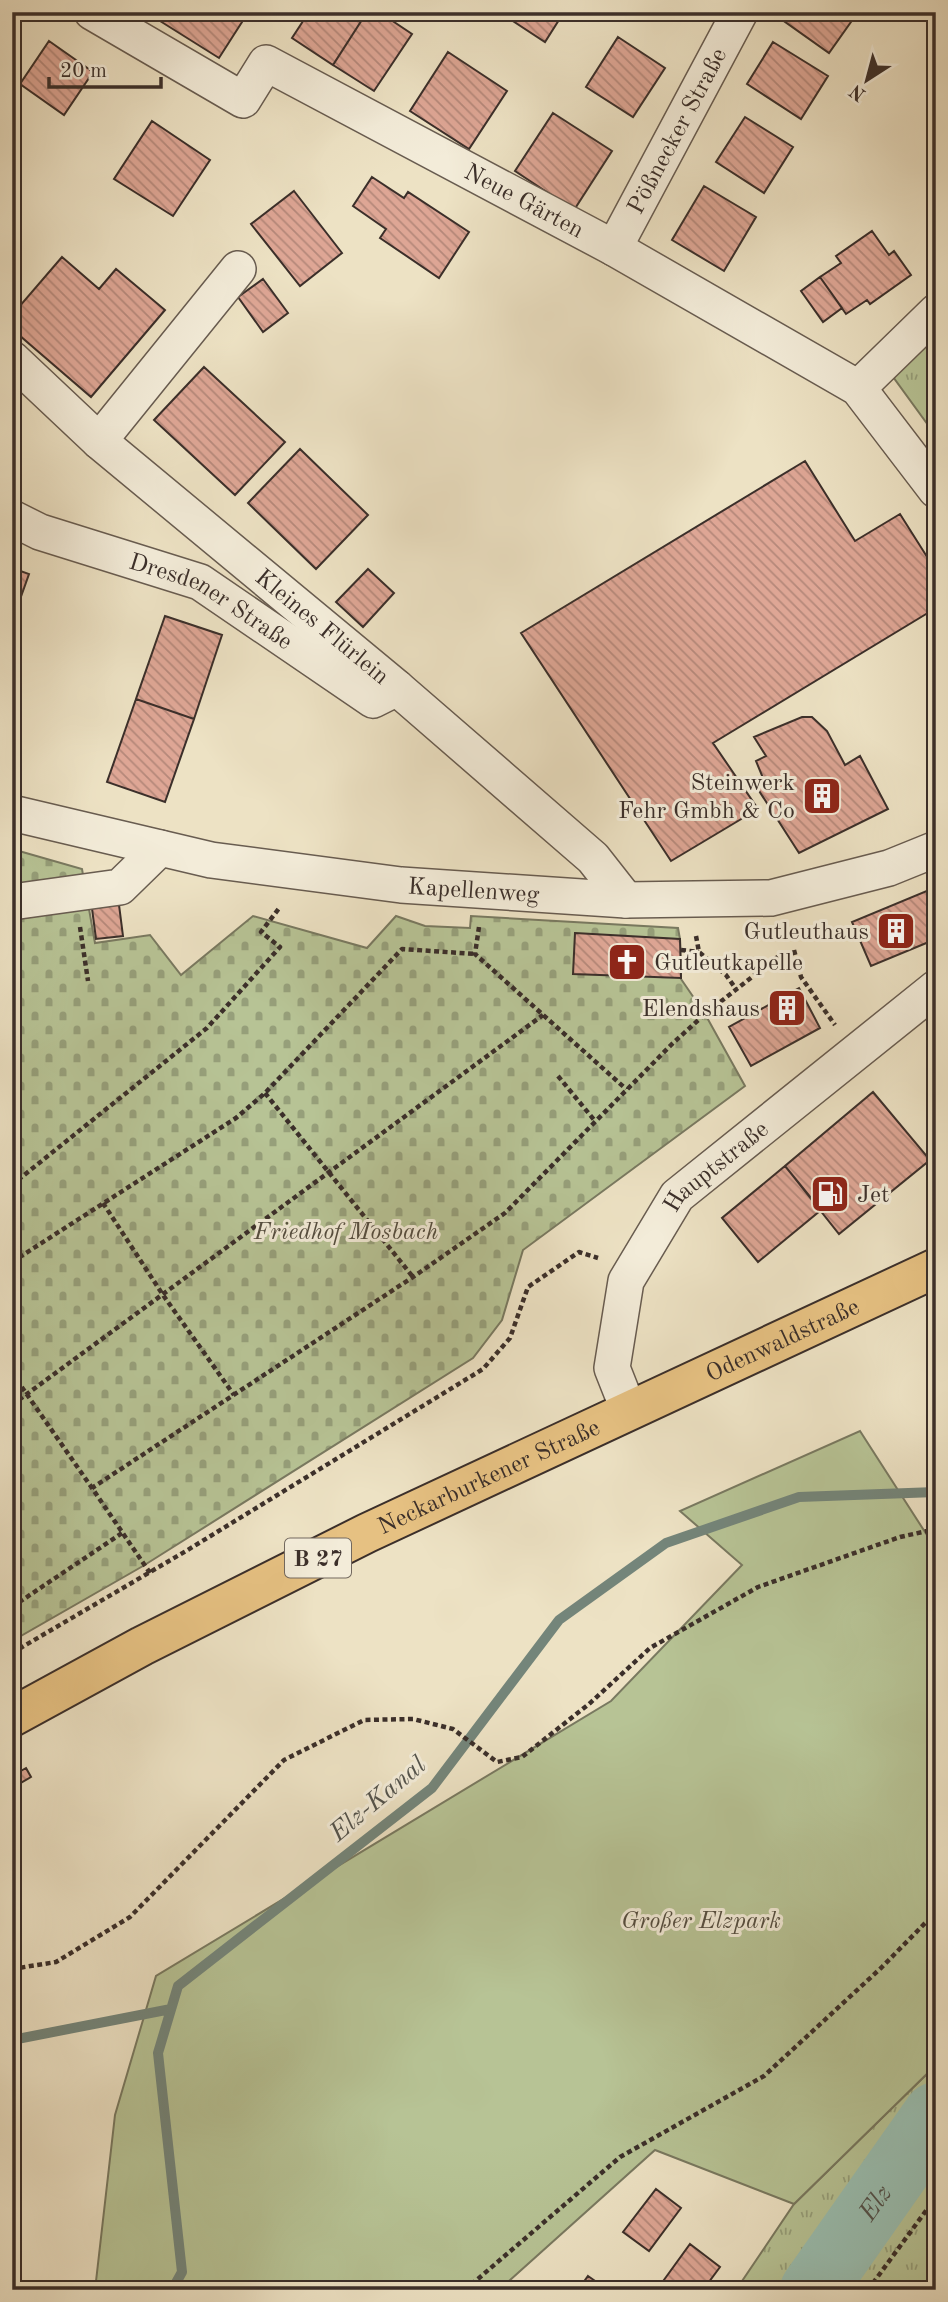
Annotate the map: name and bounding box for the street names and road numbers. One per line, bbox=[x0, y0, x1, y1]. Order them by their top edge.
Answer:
street label: Pößnecker Straße bbox=[624, 45, 732, 218]
street label: Neue Gärten bbox=[460, 161, 587, 244]
street label: Dresdener Straße bbox=[126, 551, 296, 655]
street label: Kleines Flürlein bbox=[250, 566, 393, 690]
street label: Kapellenweg bbox=[407, 875, 540, 908]
street label: Hauptstraße bbox=[660, 1118, 774, 1217]
street label: Odenwaldstraße bbox=[703, 1295, 864, 1387]
street label: Neckarburkener Straße bbox=[375, 1416, 604, 1540]
road number: B 27 bbox=[285, 1539, 351, 1578]

